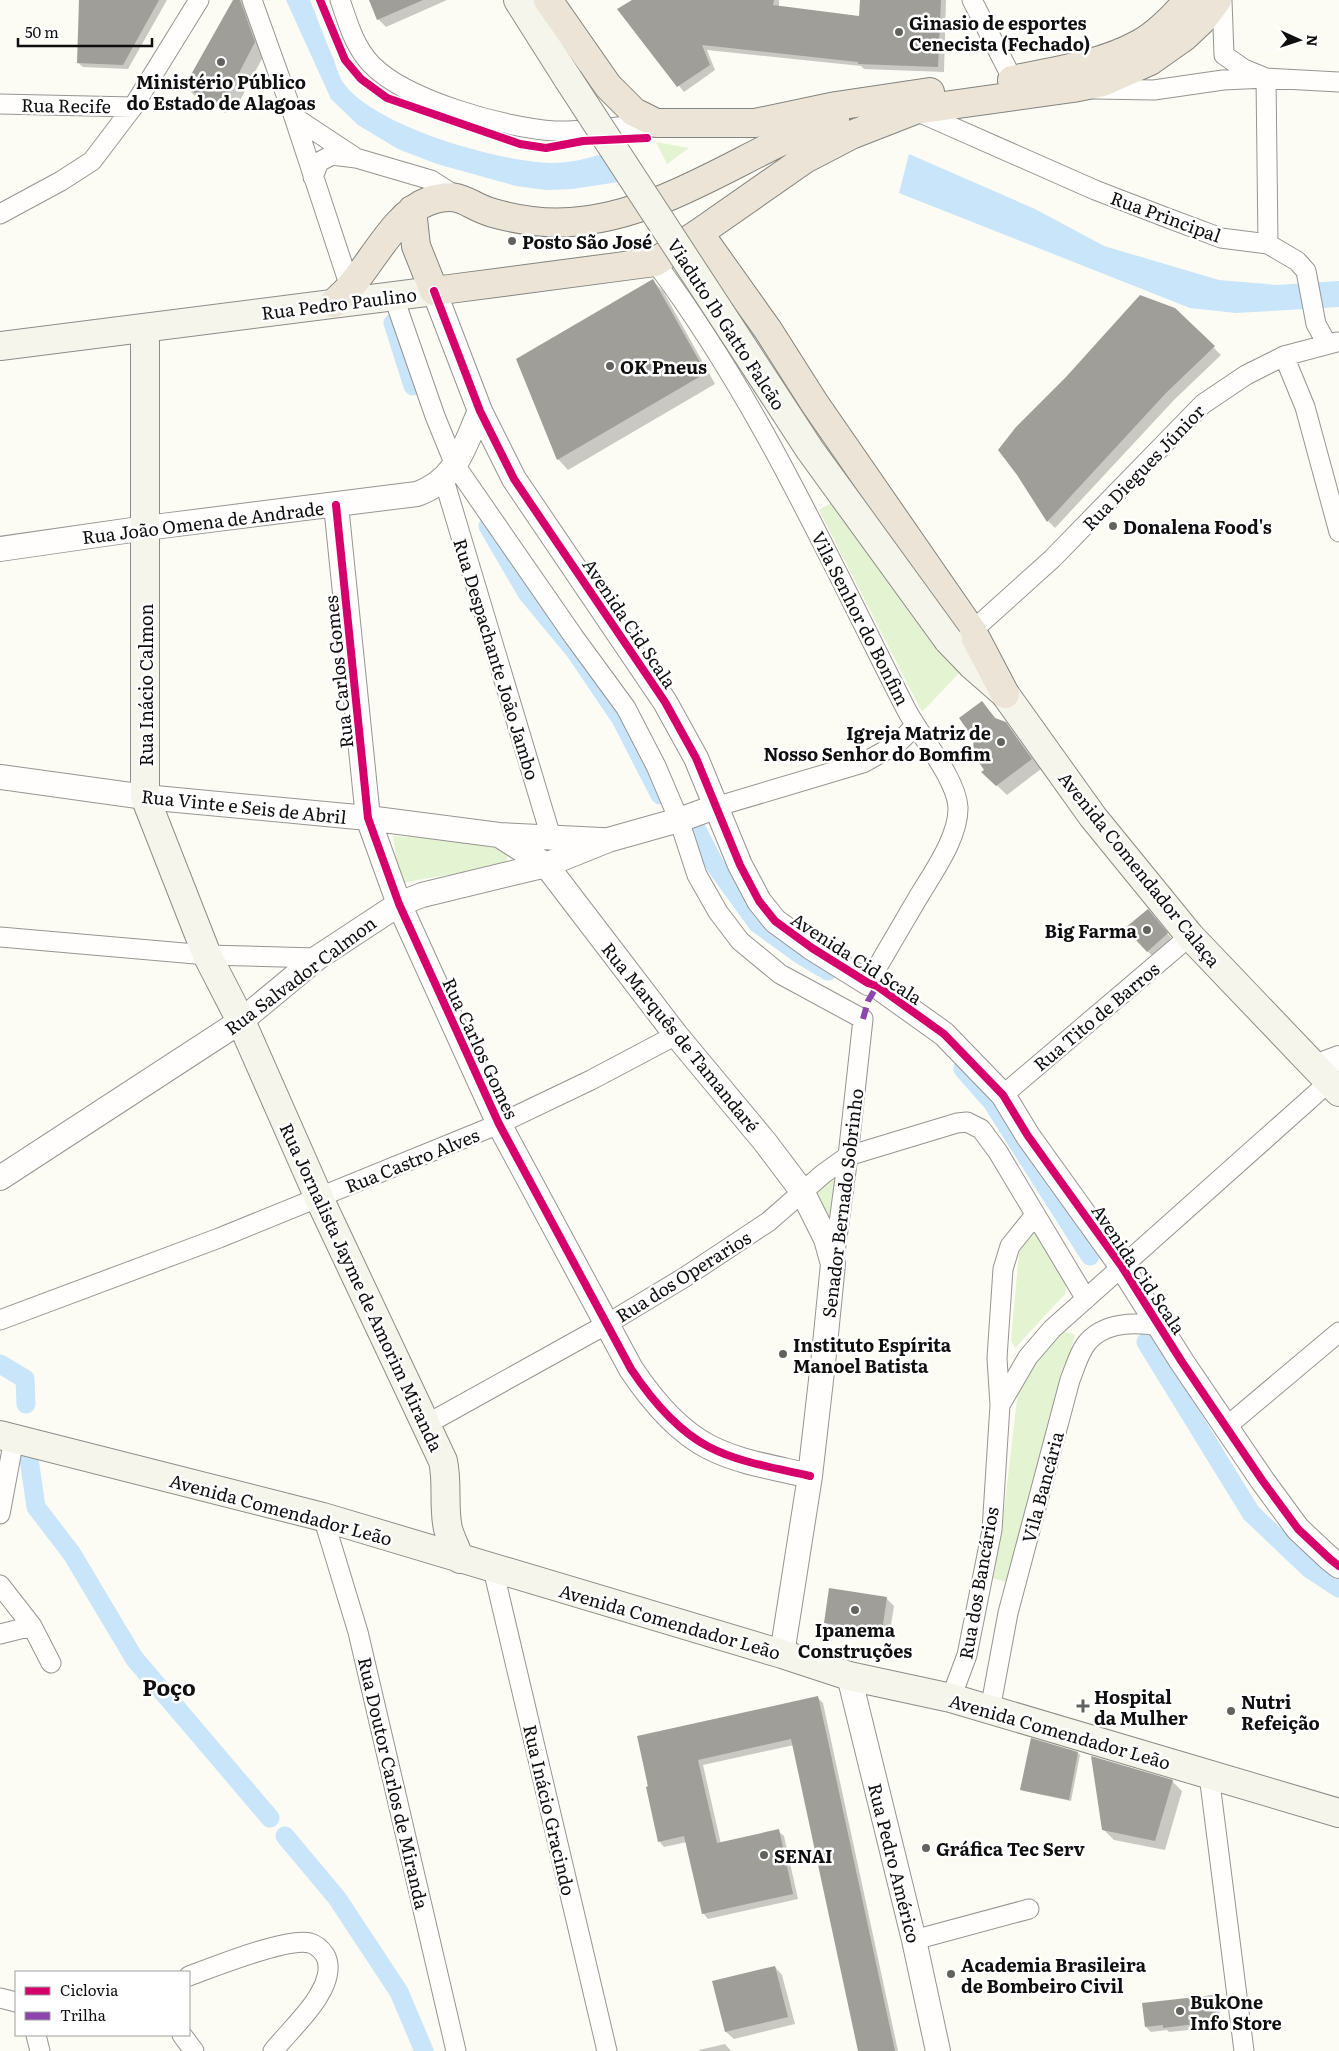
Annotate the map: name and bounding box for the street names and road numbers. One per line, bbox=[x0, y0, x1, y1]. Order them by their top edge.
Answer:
street label: Rua Recife bbox=[21, 91, 111, 119]
street label: Rua Principal bbox=[1107, 183, 1225, 249]
street label: Viaduto Ib Gatto Falcão bbox=[661, 233, 793, 415]
street label: Rua Pedro Paulino bbox=[260, 280, 418, 326]
street label: Rua Diegues Júnior bbox=[1076, 398, 1211, 536]
street label: Rua João Omena de Andrade bbox=[80, 494, 326, 550]
street label: Vila Senhor do Bonfim bbox=[805, 526, 917, 710]
street label: Rua Despachante João Jambo bbox=[447, 535, 547, 783]
street label: Avenida Cid Scala bbox=[576, 553, 684, 694]
street label: Rua Carlos Gomes bbox=[317, 594, 359, 750]
street label: Rua Inácio Calmon bbox=[132, 604, 159, 766]
street label: Avenida Comendador Calaça bbox=[1052, 765, 1228, 973]
street label: Rua Vinte e Seis de Abril bbox=[140, 782, 348, 830]
street label: Avenida Cid Scala bbox=[786, 905, 928, 1011]
street label: Rua Salvador Calmon bbox=[219, 909, 382, 1041]
street label: Rua Marquês de Tamandaré bbox=[596, 936, 766, 1138]
street label: Rua Tito de Barros bbox=[1027, 955, 1165, 1077]
street label: Rua Carlos Gomes bbox=[436, 973, 526, 1123]
street label: Senador Bernado Sobrinho bbox=[815, 1087, 869, 1319]
street label: Rua Jornalista Jayme de Amorim Miranda bbox=[274, 1118, 450, 1456]
street label: Rua Castro Alves bbox=[341, 1121, 483, 1199]
street label: Avenida Cid Scala bbox=[1085, 1199, 1193, 1340]
street label: Rua dos Operarios bbox=[610, 1224, 756, 1328]
street label: Vila Bancária bbox=[1014, 1428, 1070, 1546]
street label: Avenida Comendador Leão bbox=[167, 1466, 395, 1552]
street label: Rua dos Bancários bbox=[951, 1505, 1005, 1661]
street label: Avenida Comendador Leão bbox=[556, 1576, 784, 1666]
street label: Rua Doutor Carlos de Miranda bbox=[352, 1654, 436, 1912]
street label: Avenida Comendador Leão bbox=[946, 1686, 1174, 1776]
street label: Rua Inácio Gracindo bbox=[517, 1722, 583, 1898]
street label: Rua Pedro Américo bbox=[862, 1780, 928, 1946]

